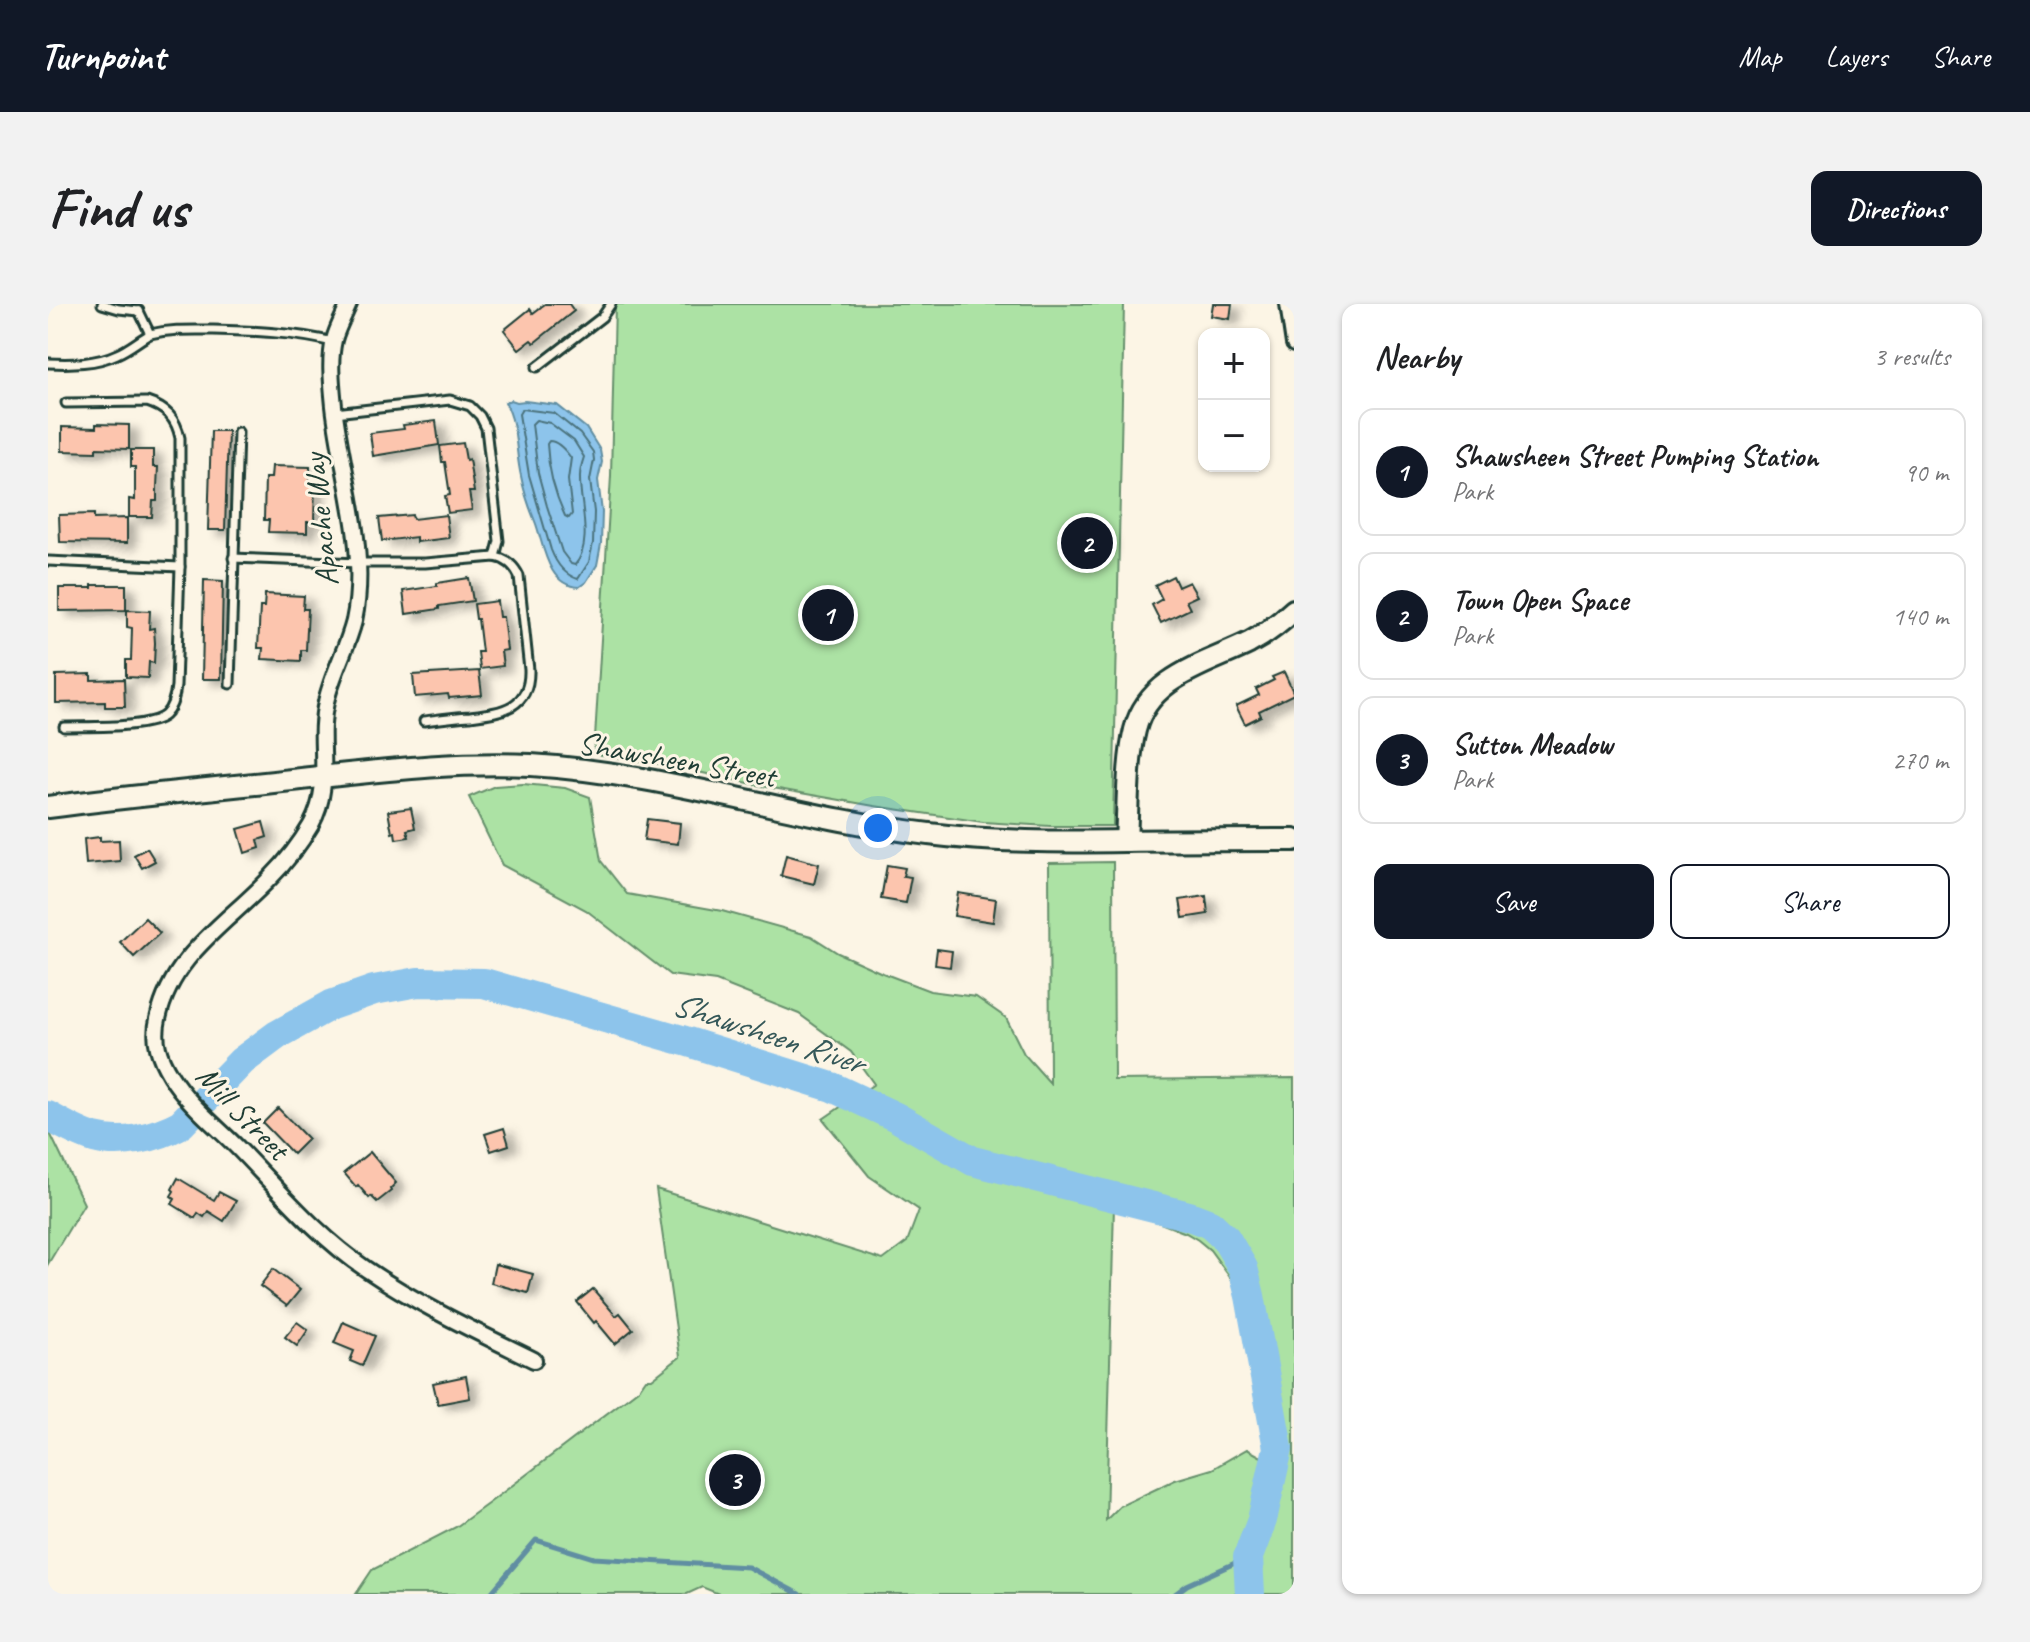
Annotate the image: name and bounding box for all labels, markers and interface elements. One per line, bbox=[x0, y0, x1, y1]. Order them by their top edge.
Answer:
text: Turnpoint bbox=[40, 33, 165, 80]
text: Map bbox=[1739, 39, 1782, 74]
text: Layers bbox=[1826, 39, 1887, 74]
text: Share bbox=[1931, 39, 1990, 74]
button: Directions bbox=[1811, 171, 1982, 246]
text: Find us bbox=[48, 173, 188, 244]
map controls bbox=[1198, 328, 1270, 472]
button: + bbox=[1198, 328, 1270, 400]
text: Nearby bbox=[1374, 335, 1460, 378]
text: 3 results bbox=[1874, 340, 1950, 373]
button: − bbox=[1198, 400, 1270, 472]
text: Shawsheen Street Pumping Station bbox=[1452, 437, 1818, 475]
street label: Apache Way bbox=[293, 449, 348, 588]
text: 1 bbox=[1396, 456, 1408, 489]
text: 90 m bbox=[1904, 456, 1948, 489]
text: Park bbox=[1452, 475, 1493, 508]
pin: 2 bbox=[1061, 513, 1113, 573]
text: Town Open Space bbox=[1452, 581, 1628, 619]
pin: 1 bbox=[802, 585, 854, 645]
text: 2 bbox=[1396, 600, 1408, 633]
text: 140 m bbox=[1892, 600, 1948, 633]
text: Park bbox=[1452, 619, 1493, 652]
street label: Shawsheen Street bbox=[575, 722, 782, 798]
text: Sutton Meadow bbox=[1452, 725, 1613, 763]
text: 3 bbox=[1396, 744, 1408, 777]
text: 270 m bbox=[1892, 744, 1948, 777]
text: Park bbox=[1452, 763, 1493, 796]
your location bbox=[858, 808, 898, 848]
button: Save bbox=[1374, 864, 1654, 939]
button: Share bbox=[1670, 864, 1950, 939]
water label: Shawsheen River bbox=[667, 982, 874, 1085]
street label: Mill Street bbox=[187, 1056, 300, 1171]
pin: 3 bbox=[709, 1450, 761, 1510]

